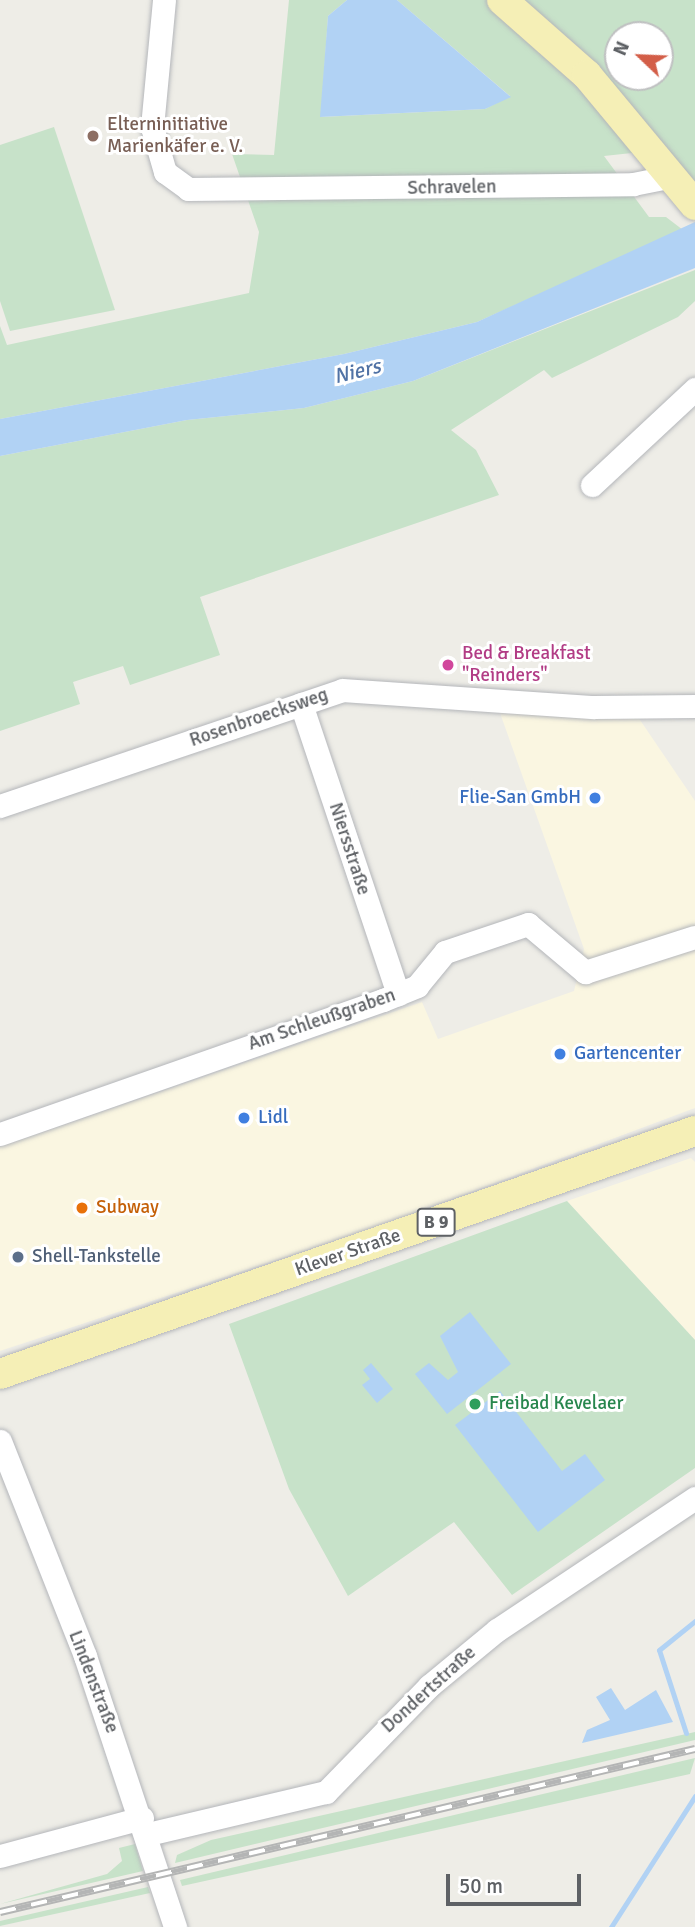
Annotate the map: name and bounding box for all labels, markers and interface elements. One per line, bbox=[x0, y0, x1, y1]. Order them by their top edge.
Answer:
north arrow bbox=[604, 21, 674, 91]
text: N bbox=[608, 38, 635, 59]
place label: Elterninitiative Marienkäfer e. V. bbox=[107, 114, 243, 158]
marker: Elterninitiative Marienkäfer e. V. bbox=[85, 128, 101, 144]
street label: Schravelen bbox=[407, 176, 497, 200]
water label: Niers bbox=[331, 353, 383, 389]
place label: Bed & Breakfast "Reinders" bbox=[462, 643, 591, 687]
marker: Bed & Breakfast "Reinders" bbox=[440, 657, 456, 673]
street label: Rosenbroecksweg bbox=[187, 684, 331, 752]
place label: Flie-San GmbH bbox=[459, 787, 581, 809]
marker: Flie-San GmbH bbox=[587, 790, 603, 806]
street label: Niersstraße bbox=[323, 800, 375, 898]
street label: Am Schleußgraben bbox=[245, 984, 399, 1056]
place label: Gartencenter bbox=[574, 1043, 681, 1065]
marker: Gartencenter bbox=[552, 1046, 568, 1062]
place label: Lidl bbox=[258, 1107, 288, 1129]
marker: Lidl bbox=[236, 1110, 252, 1126]
place label: Subway bbox=[96, 1197, 159, 1219]
marker: Subway bbox=[74, 1200, 90, 1216]
road number: B 9 bbox=[415, 1208, 457, 1237]
street label: Klever Straße bbox=[292, 1224, 404, 1282]
place label: Shell-Tankstelle bbox=[32, 1246, 161, 1268]
marker: Shell-Tankstelle bbox=[10, 1249, 26, 1265]
place label: Freibad Kevelaer bbox=[489, 1393, 623, 1415]
marker: Freibad Kevelaer bbox=[467, 1396, 483, 1412]
street label: Lindenstraße bbox=[63, 1628, 123, 1736]
street label: Dondertstraße bbox=[377, 1642, 481, 1738]
scale bar bbox=[450, 1860, 585, 1904]
text: 50 m bbox=[459, 1873, 503, 1899]

